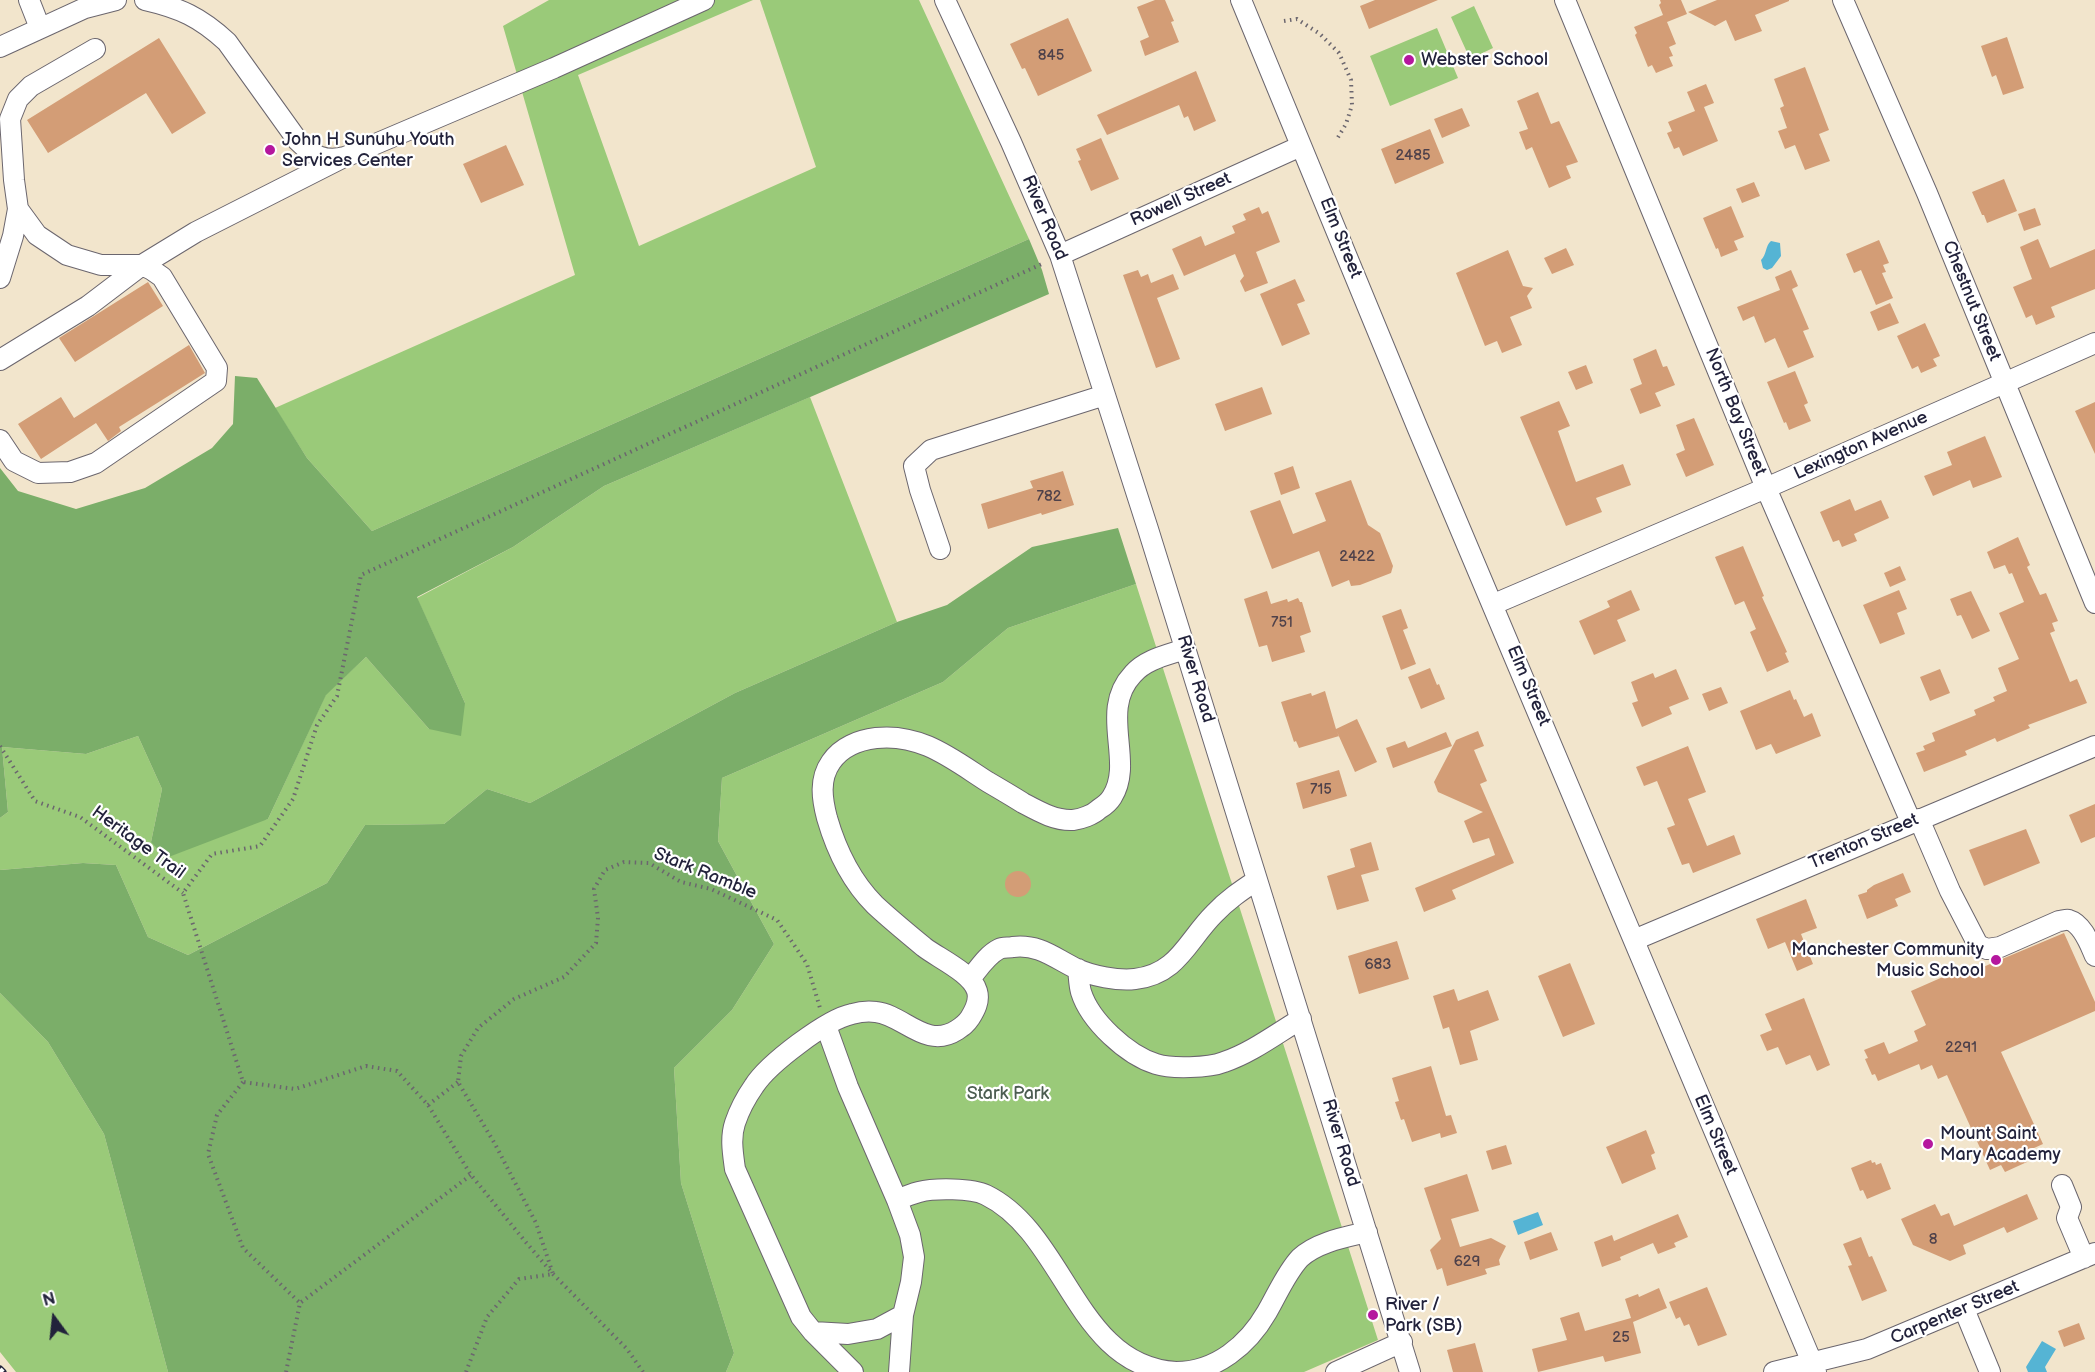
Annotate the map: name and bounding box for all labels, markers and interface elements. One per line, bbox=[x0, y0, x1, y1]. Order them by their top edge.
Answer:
house number: 845 bbox=[1038, 47, 1064, 65]
place label: Webster School bbox=[1421, 49, 1548, 71]
marker: Webster School bbox=[1402, 53, 1416, 67]
place label: John H Sunuhu Youth Services Center bbox=[282, 129, 455, 172]
marker: John H Sunuhu Youth Services Center bbox=[263, 143, 277, 157]
house number: 2485 bbox=[1395, 147, 1431, 165]
street label: Rowell Street bbox=[1127, 168, 1235, 232]
street label: River Road bbox=[1016, 172, 1072, 264]
street label: Elm Street bbox=[1314, 195, 1366, 281]
street label: Chestnut Street bbox=[1937, 238, 2005, 364]
street label: North Bay Street bbox=[1700, 345, 1770, 479]
street label: Lexington Avenue bbox=[1791, 407, 1931, 485]
house number: 782 bbox=[1037, 488, 1061, 506]
house number: 2422 bbox=[1339, 548, 1375, 566]
house number: 751 bbox=[1271, 614, 1293, 632]
street label: River Road bbox=[1171, 633, 1219, 725]
street label: Elm Street bbox=[1501, 643, 1555, 729]
house number: 715 bbox=[1310, 781, 1332, 799]
street label: Heritage Trail bbox=[87, 802, 189, 884]
street label: Trenton Street bbox=[1806, 809, 1922, 875]
street label: Stark Ramble bbox=[650, 844, 760, 904]
place label: Manchester Community Music School bbox=[1791, 939, 1984, 982]
marker: Manchester Community Music School bbox=[1989, 953, 2003, 967]
house number: 683 bbox=[1364, 956, 1392, 974]
house number: 2291 bbox=[1945, 1039, 1977, 1057]
park label: Stark Park bbox=[967, 1083, 1049, 1105]
street label: Elm Street bbox=[1688, 1092, 1742, 1178]
street label: River Road bbox=[1316, 1097, 1364, 1189]
place label: Mount Saint Mary Academy bbox=[1940, 1123, 2061, 1166]
marker: Mount Saint Mary Academy bbox=[1921, 1137, 1935, 1151]
house number: 8 bbox=[1929, 1231, 1937, 1249]
house number: 629 bbox=[1454, 1253, 1480, 1271]
street label: Carpenter Street bbox=[1888, 1276, 2022, 1350]
north arrow bbox=[24, 1288, 84, 1348]
text: N bbox=[41, 1289, 57, 1311]
place label: River / Park (SB) bbox=[1385, 1294, 1462, 1336]
marker: River / Park (SB) bbox=[1366, 1308, 1380, 1322]
house number: 25 bbox=[1612, 1329, 1630, 1347]

